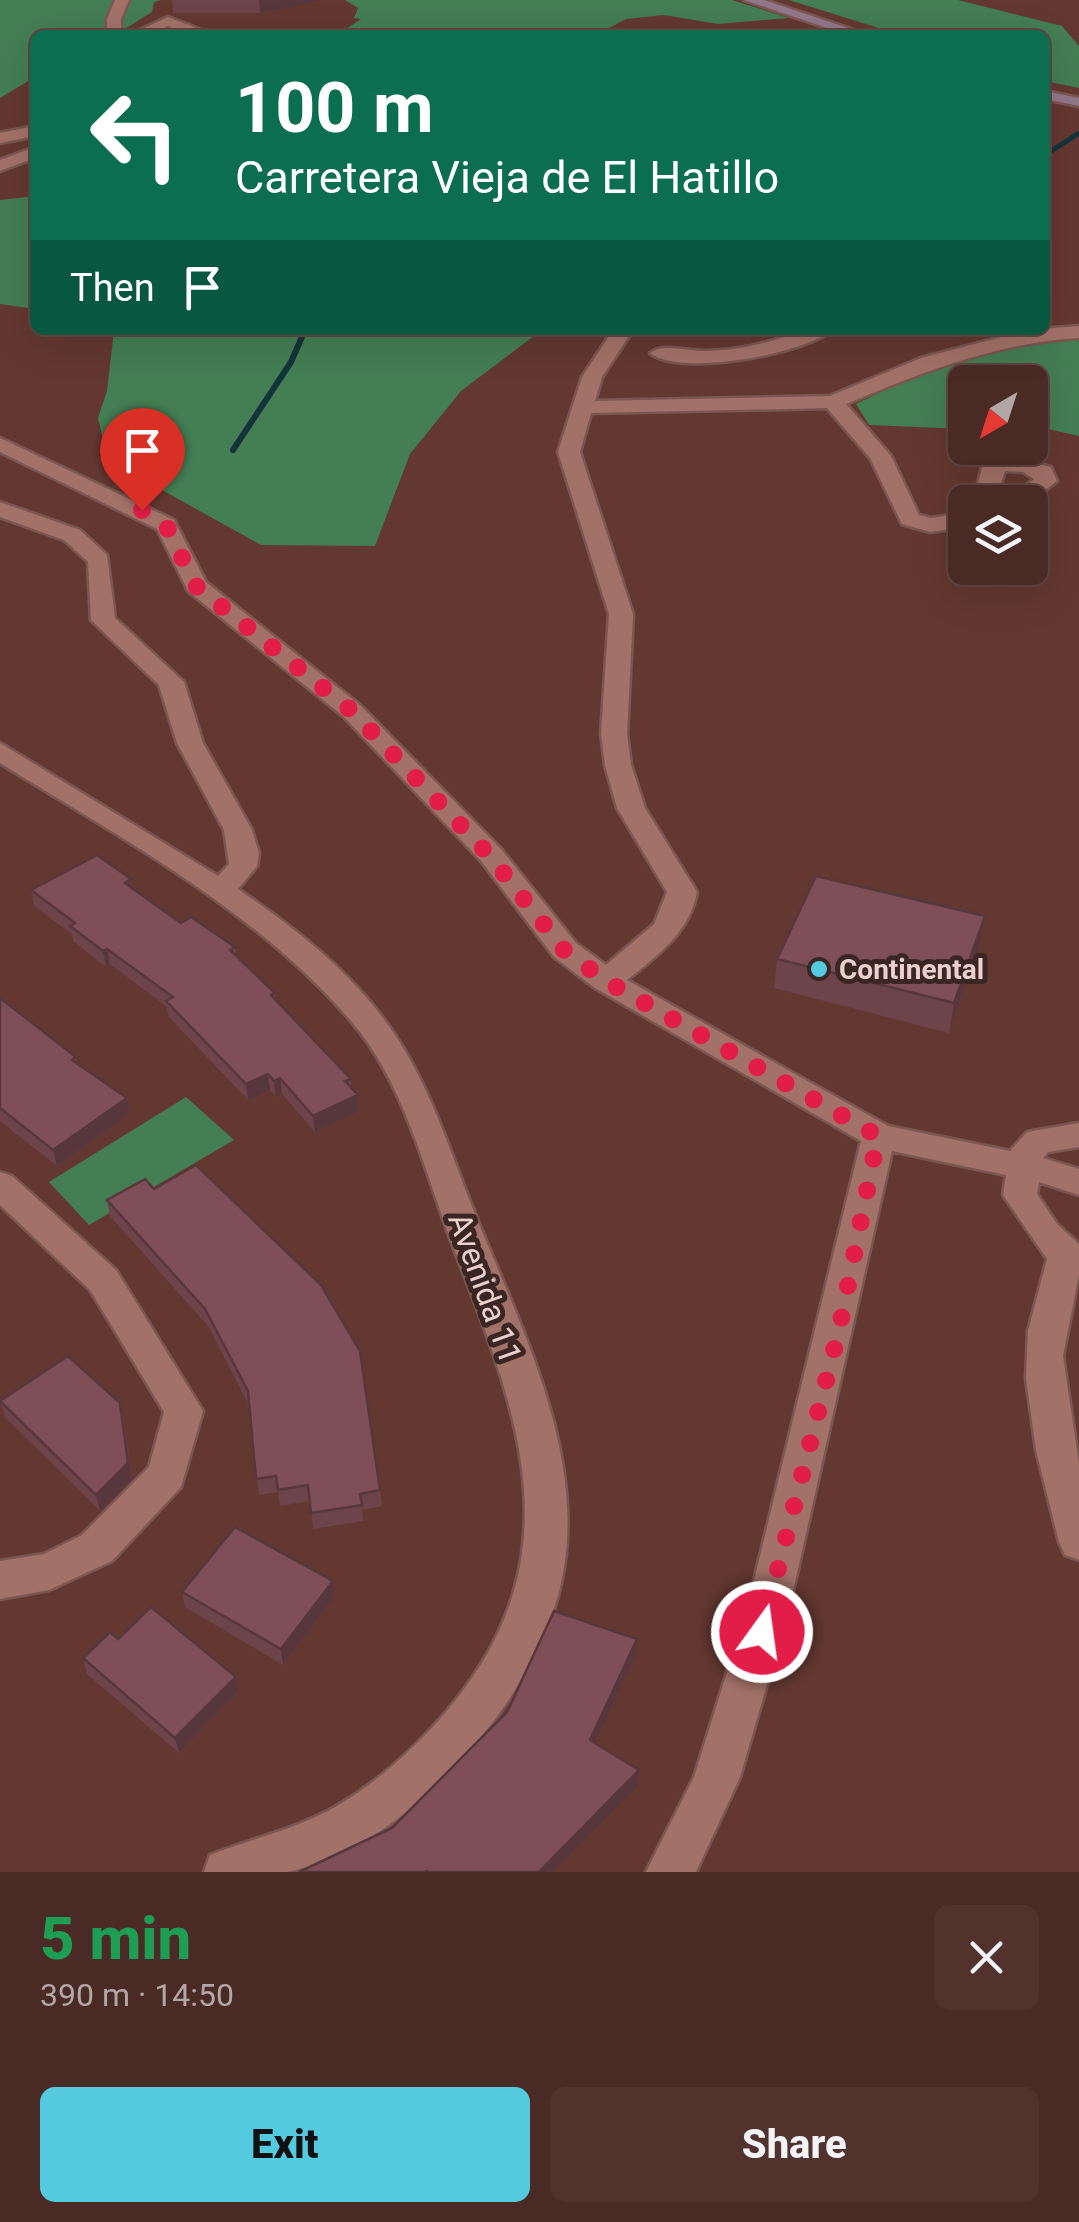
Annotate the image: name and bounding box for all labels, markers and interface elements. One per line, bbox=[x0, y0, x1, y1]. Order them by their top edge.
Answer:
text: 100 m bbox=[235, 67, 434, 149]
icon: left bbox=[70, 70, 200, 200]
text: Carretera Vieja de El Hatillo bbox=[235, 151, 779, 204]
icon: arrive bbox=[175, 260, 230, 315]
text: Then bbox=[70, 266, 155, 310]
north arrow bbox=[948, 365, 1048, 465]
map controls bbox=[948, 365, 1048, 585]
pin bbox=[100, 408, 185, 511]
icon: arrive bbox=[115, 423, 170, 478]
button: layers bbox=[948, 485, 1048, 585]
place label: Continental bbox=[839, 953, 984, 986]
marker: Continental bbox=[808, 958, 830, 980]
street label: Avenida 11 bbox=[440, 1208, 530, 1368]
position arrow bbox=[710, 1580, 814, 1684]
text: 5 min bbox=[40, 1903, 191, 1974]
button: close bbox=[934, 1905, 1039, 2010]
text: 390 m · 14:50 bbox=[40, 1976, 234, 2014]
button: Exit bbox=[40, 2087, 530, 2202]
button: Share bbox=[550, 2087, 1039, 2202]

